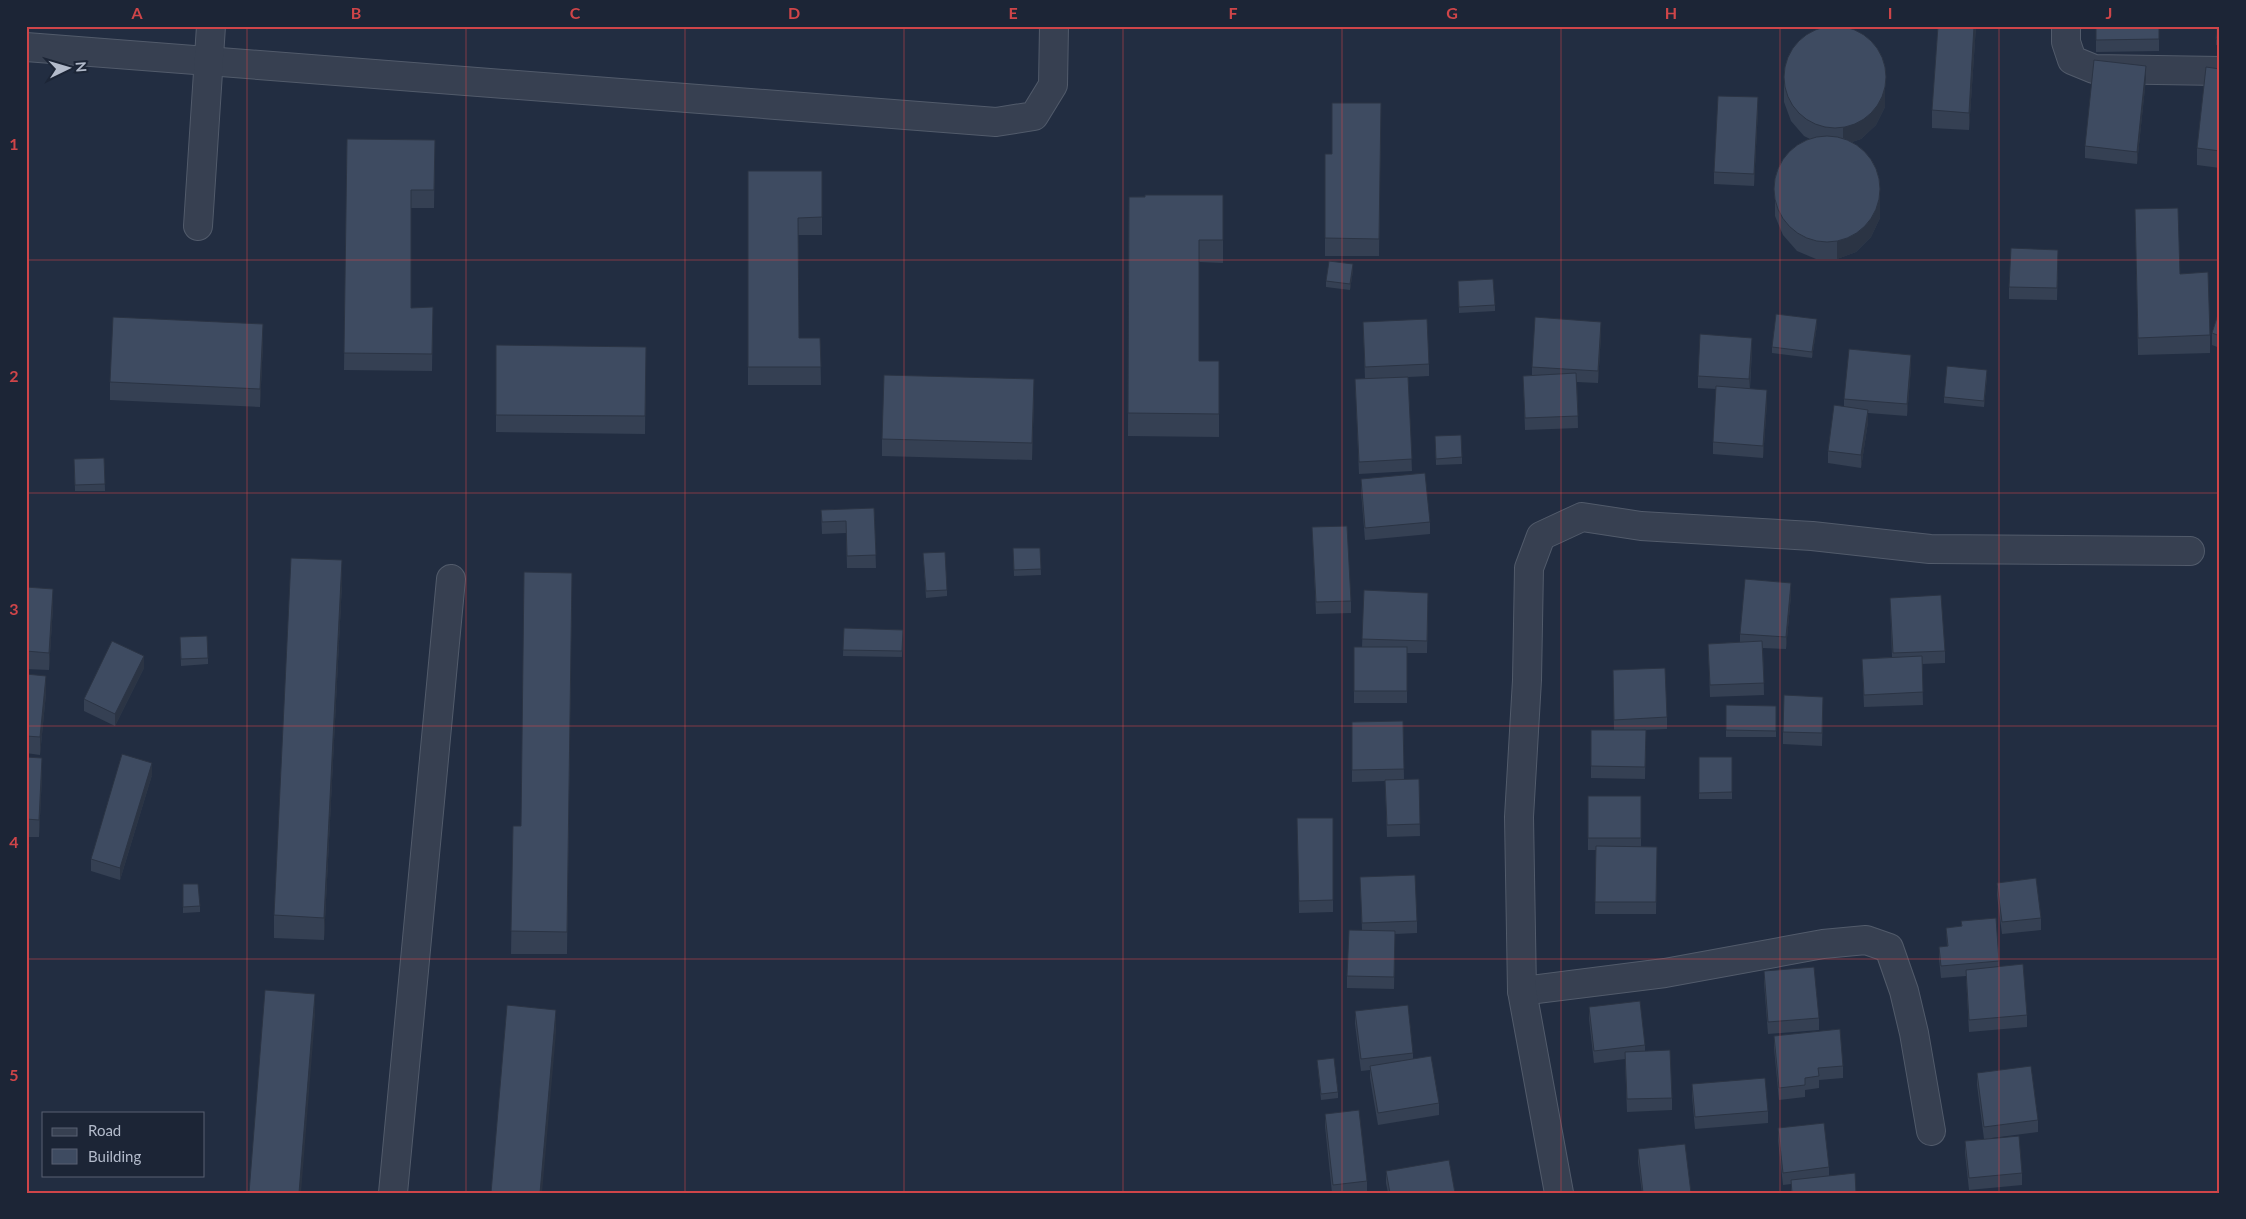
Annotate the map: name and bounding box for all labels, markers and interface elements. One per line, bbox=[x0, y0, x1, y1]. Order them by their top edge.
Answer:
text: A bbox=[130, 3, 143, 22]
text: B bbox=[351, 3, 361, 22]
text: C bbox=[570, 3, 581, 22]
text: D bbox=[788, 3, 800, 22]
text: E bbox=[1008, 3, 1018, 22]
text: F bbox=[1228, 3, 1238, 22]
text: G bbox=[1446, 3, 1458, 22]
text: H bbox=[1665, 3, 1677, 22]
text: I bbox=[1888, 3, 1892, 22]
text: J bbox=[2106, 3, 2112, 22]
north arrow bbox=[42, 42, 92, 92]
text: N bbox=[73, 61, 90, 73]
text: 1 bbox=[9, 134, 19, 153]
text: 2 bbox=[9, 366, 19, 385]
text: 3 bbox=[9, 599, 19, 618]
text: 4 bbox=[9, 832, 19, 851]
text: 5 bbox=[9, 1065, 19, 1084]
legend bbox=[42, 1112, 205, 1176]
text: Road bbox=[88, 1121, 121, 1139]
text: Building bbox=[88, 1147, 141, 1165]

